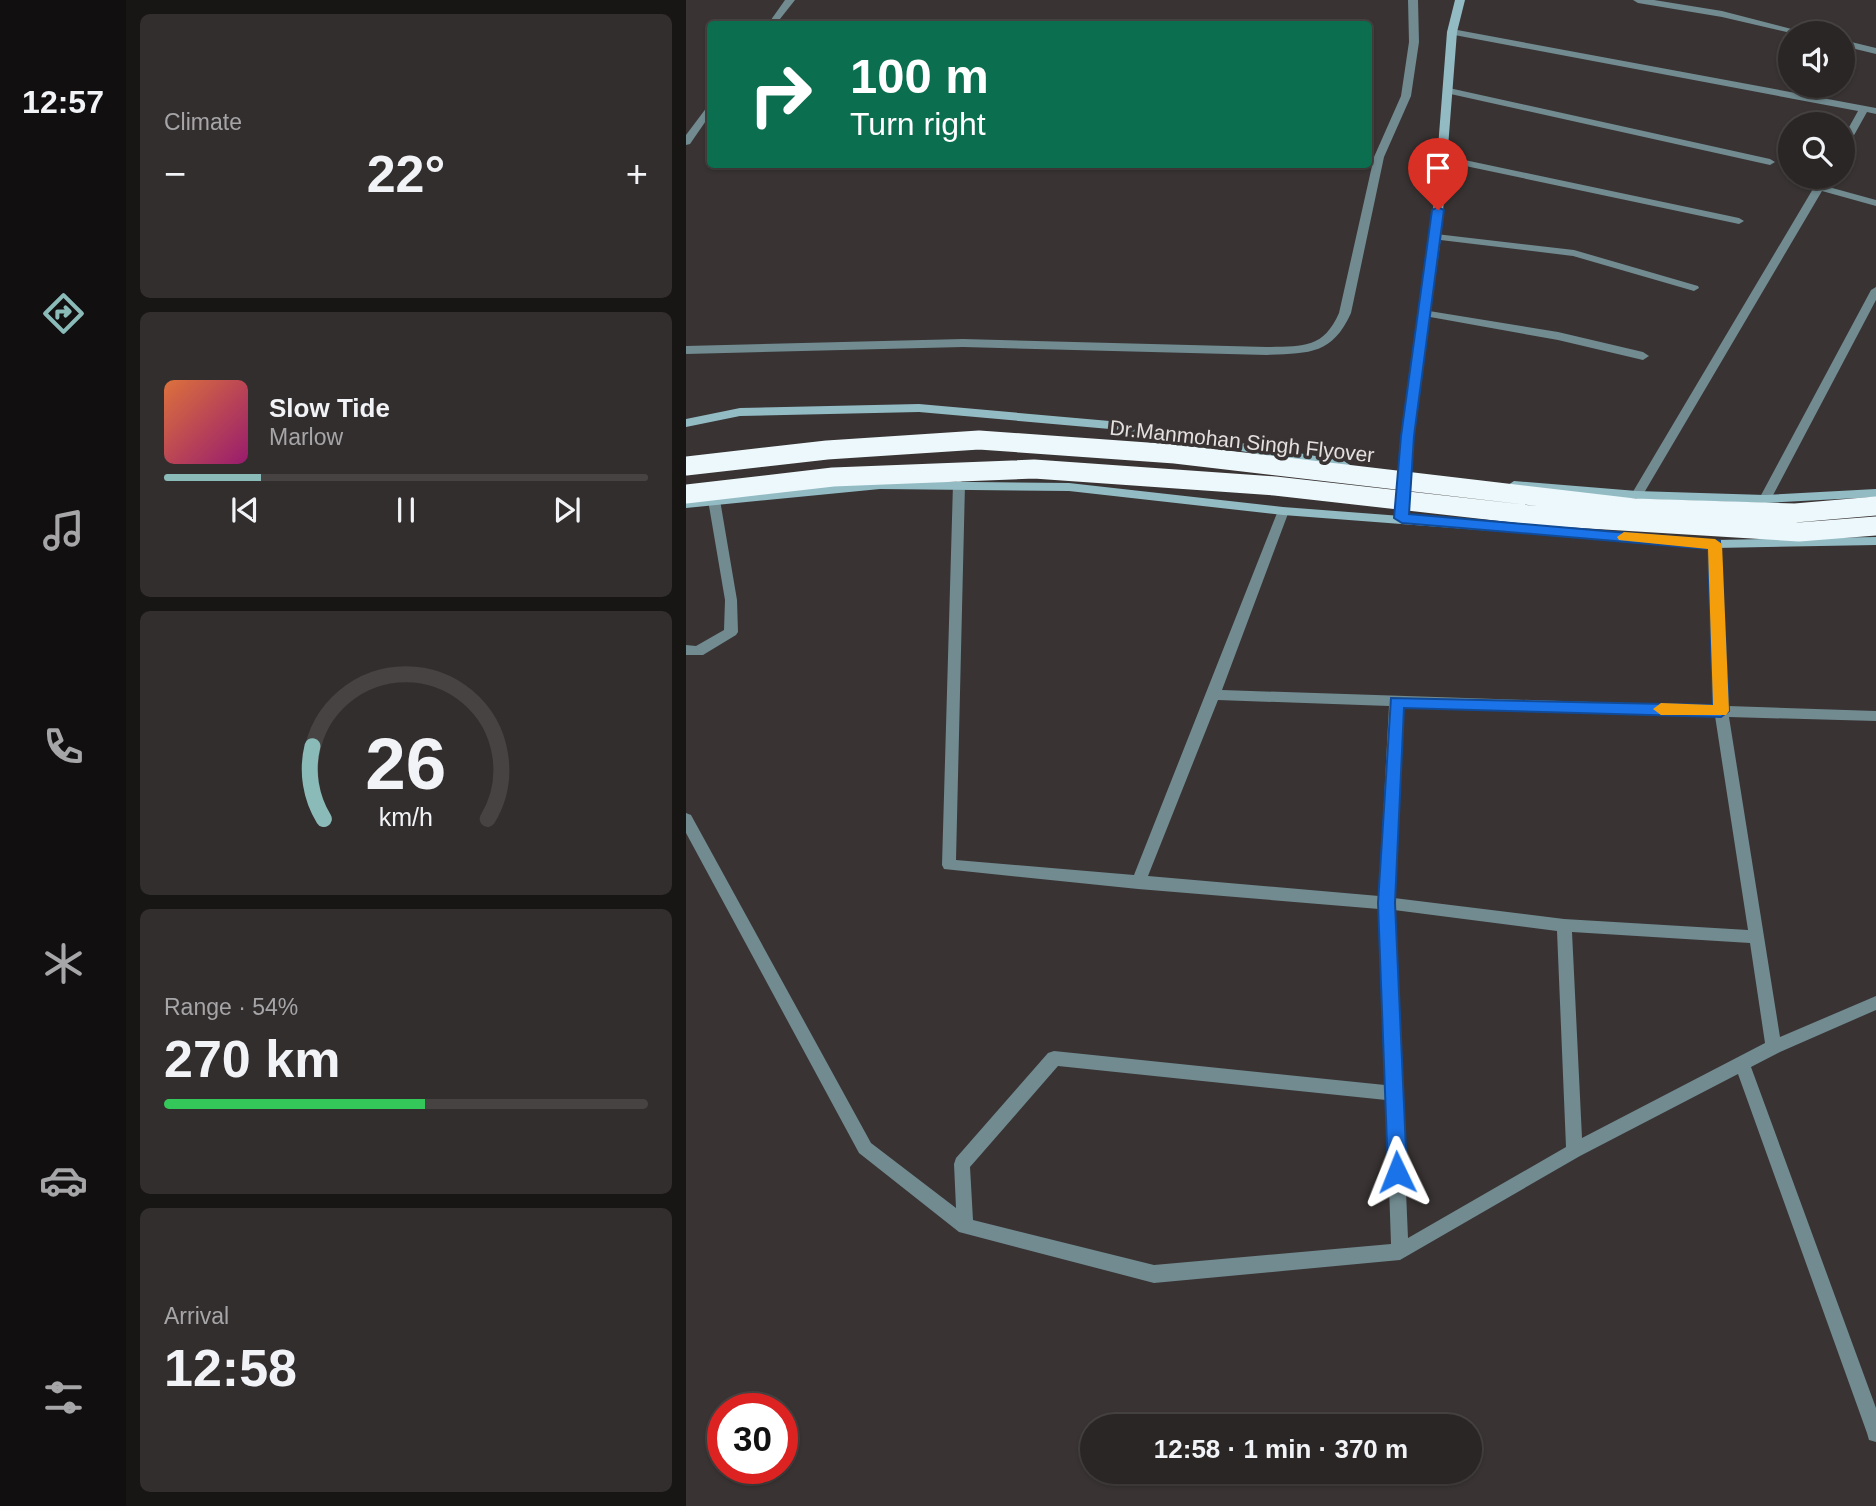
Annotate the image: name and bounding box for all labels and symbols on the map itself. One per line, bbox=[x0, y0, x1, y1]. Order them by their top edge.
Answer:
pin bbox=[1408, 138, 1468, 210]
street label: Dr.Manmohan Singh Flyover bbox=[1108, 416, 1376, 466]
position arrow bbox=[1360, 1135, 1434, 1209]
speed limit sign: 30 bbox=[707, 1393, 798, 1484]

